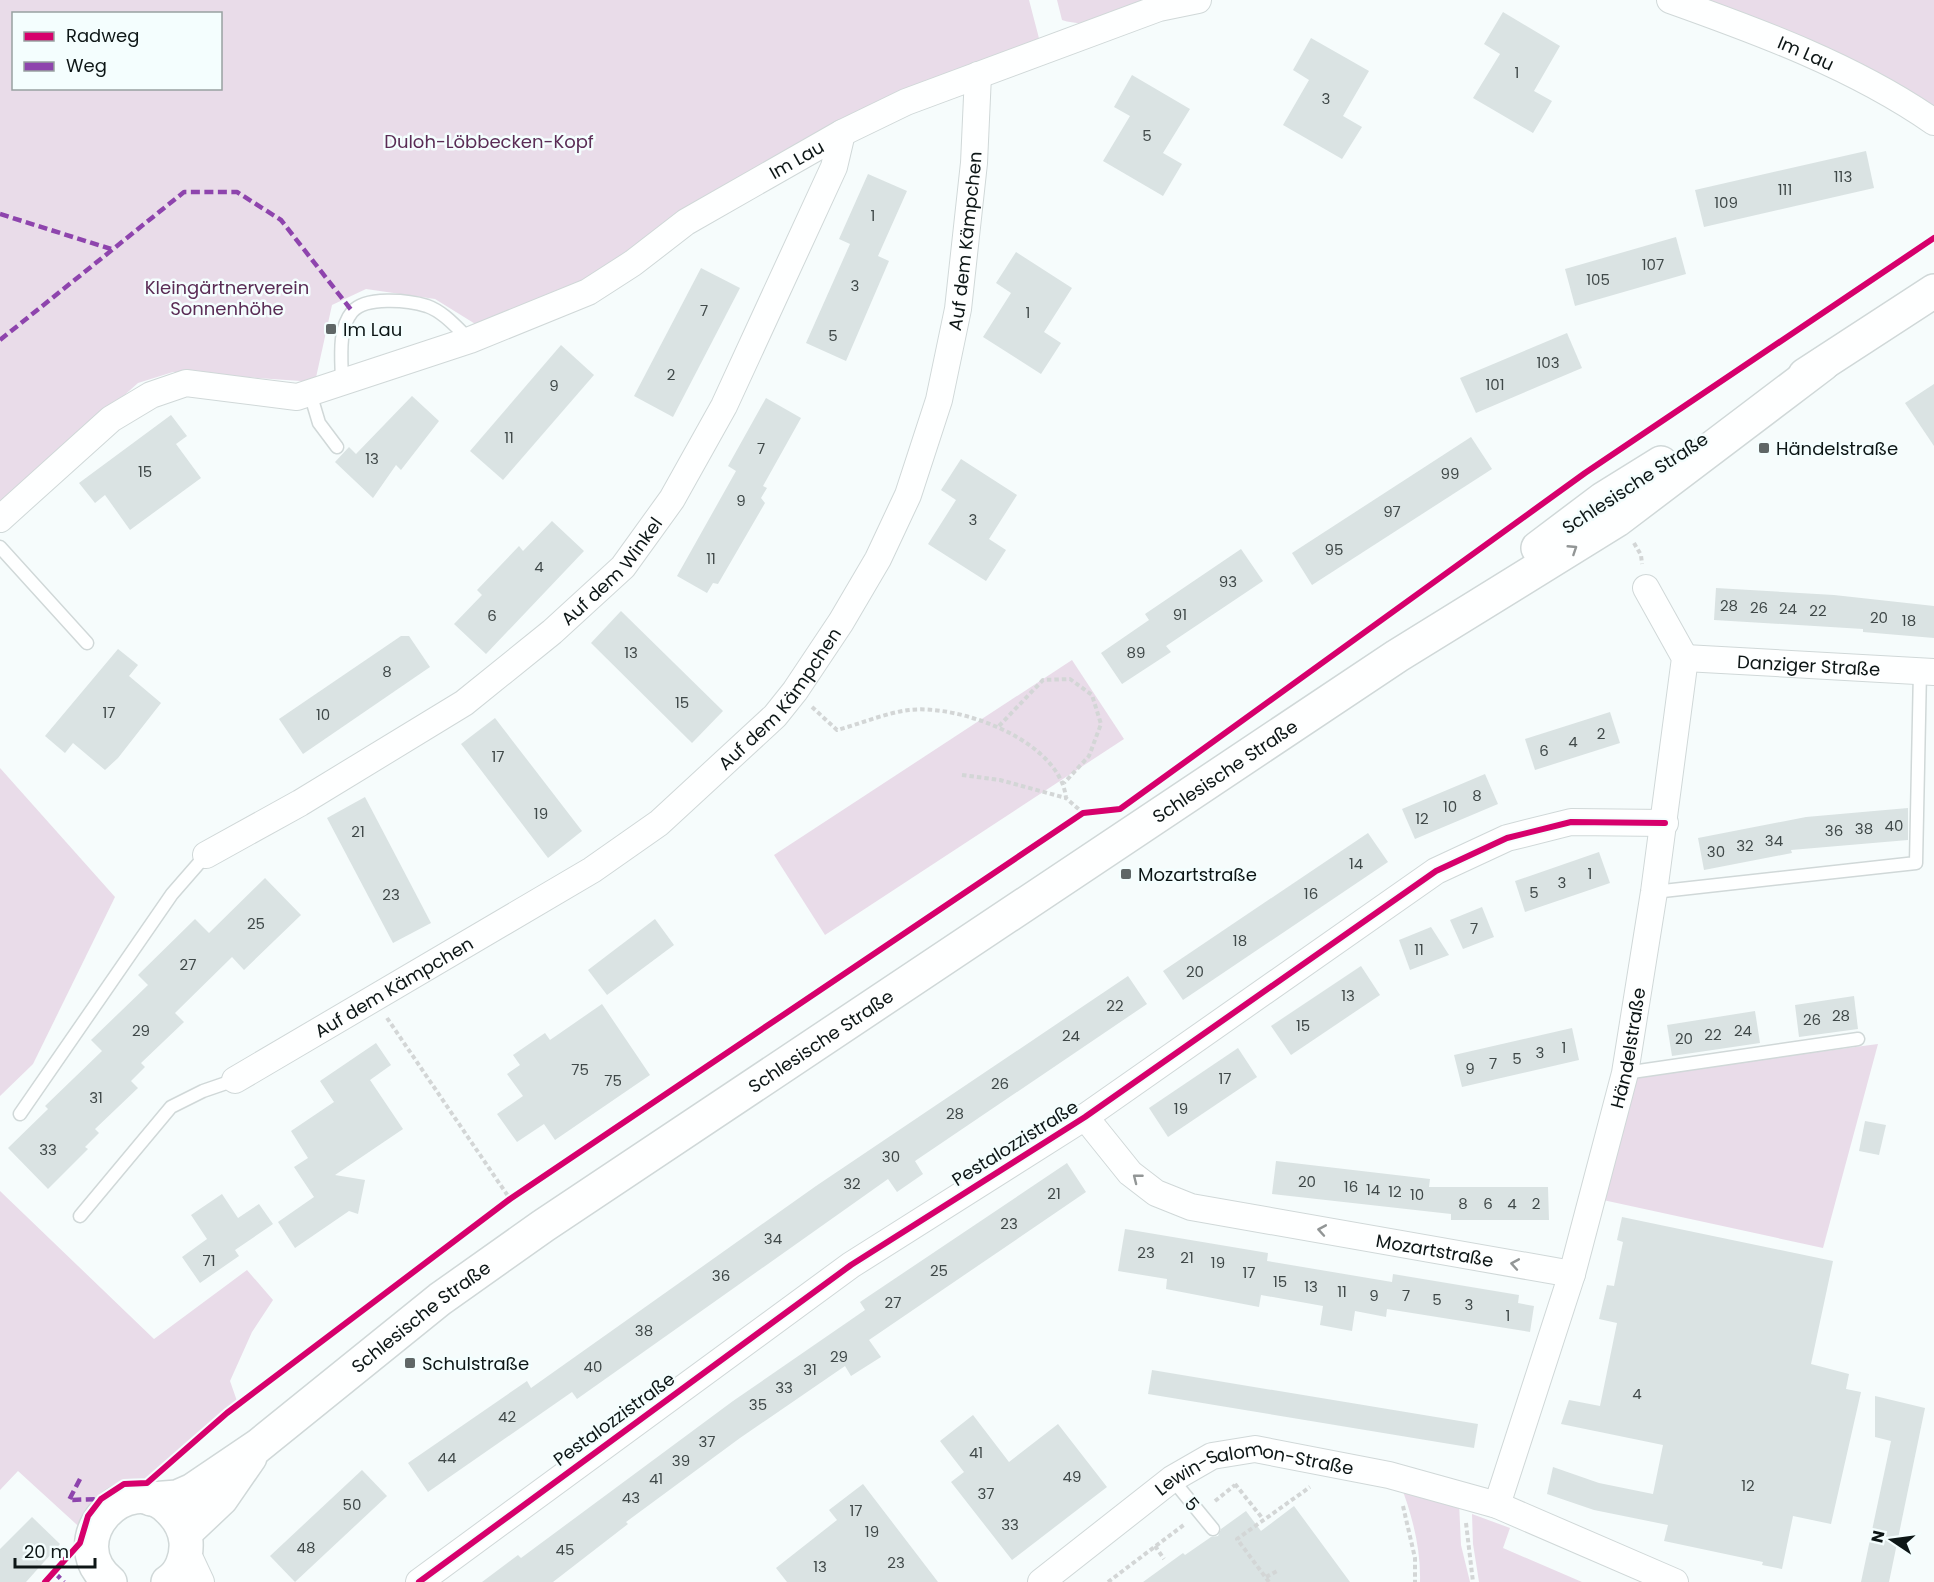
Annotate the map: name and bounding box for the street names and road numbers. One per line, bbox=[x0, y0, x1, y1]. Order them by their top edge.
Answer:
street label: Im Lau bbox=[1774, 29, 1839, 76]
street label: Im Lau bbox=[764, 134, 828, 185]
street label: Auf dem Kämpchen bbox=[941, 151, 987, 333]
street label: Schlesische Straße bbox=[1557, 426, 1713, 540]
street label: Auf dem Winkel bbox=[555, 512, 668, 631]
street label: Auf dem Kämpchen bbox=[712, 622, 847, 775]
street label: Danziger Straße bbox=[1737, 648, 1881, 681]
street label: Schlesische Straße bbox=[1147, 713, 1302, 828]
street label: Auf dem Kämpchen bbox=[310, 930, 478, 1043]
street label: Schlesische Straße bbox=[743, 983, 898, 1098]
street label: Händelstraße bbox=[1604, 986, 1651, 1111]
street label: Pestalozzistraße bbox=[947, 1094, 1083, 1192]
street label: Mozartstraße bbox=[1374, 1227, 1496, 1273]
street label: Schlesische Straße bbox=[346, 1255, 495, 1378]
street label: Pestalozzistraße bbox=[548, 1366, 680, 1472]
street label: Lewin-Salomon-Straße bbox=[1149, 1435, 1356, 1501]
street label: 5 bbox=[1179, 1492, 1205, 1516]

